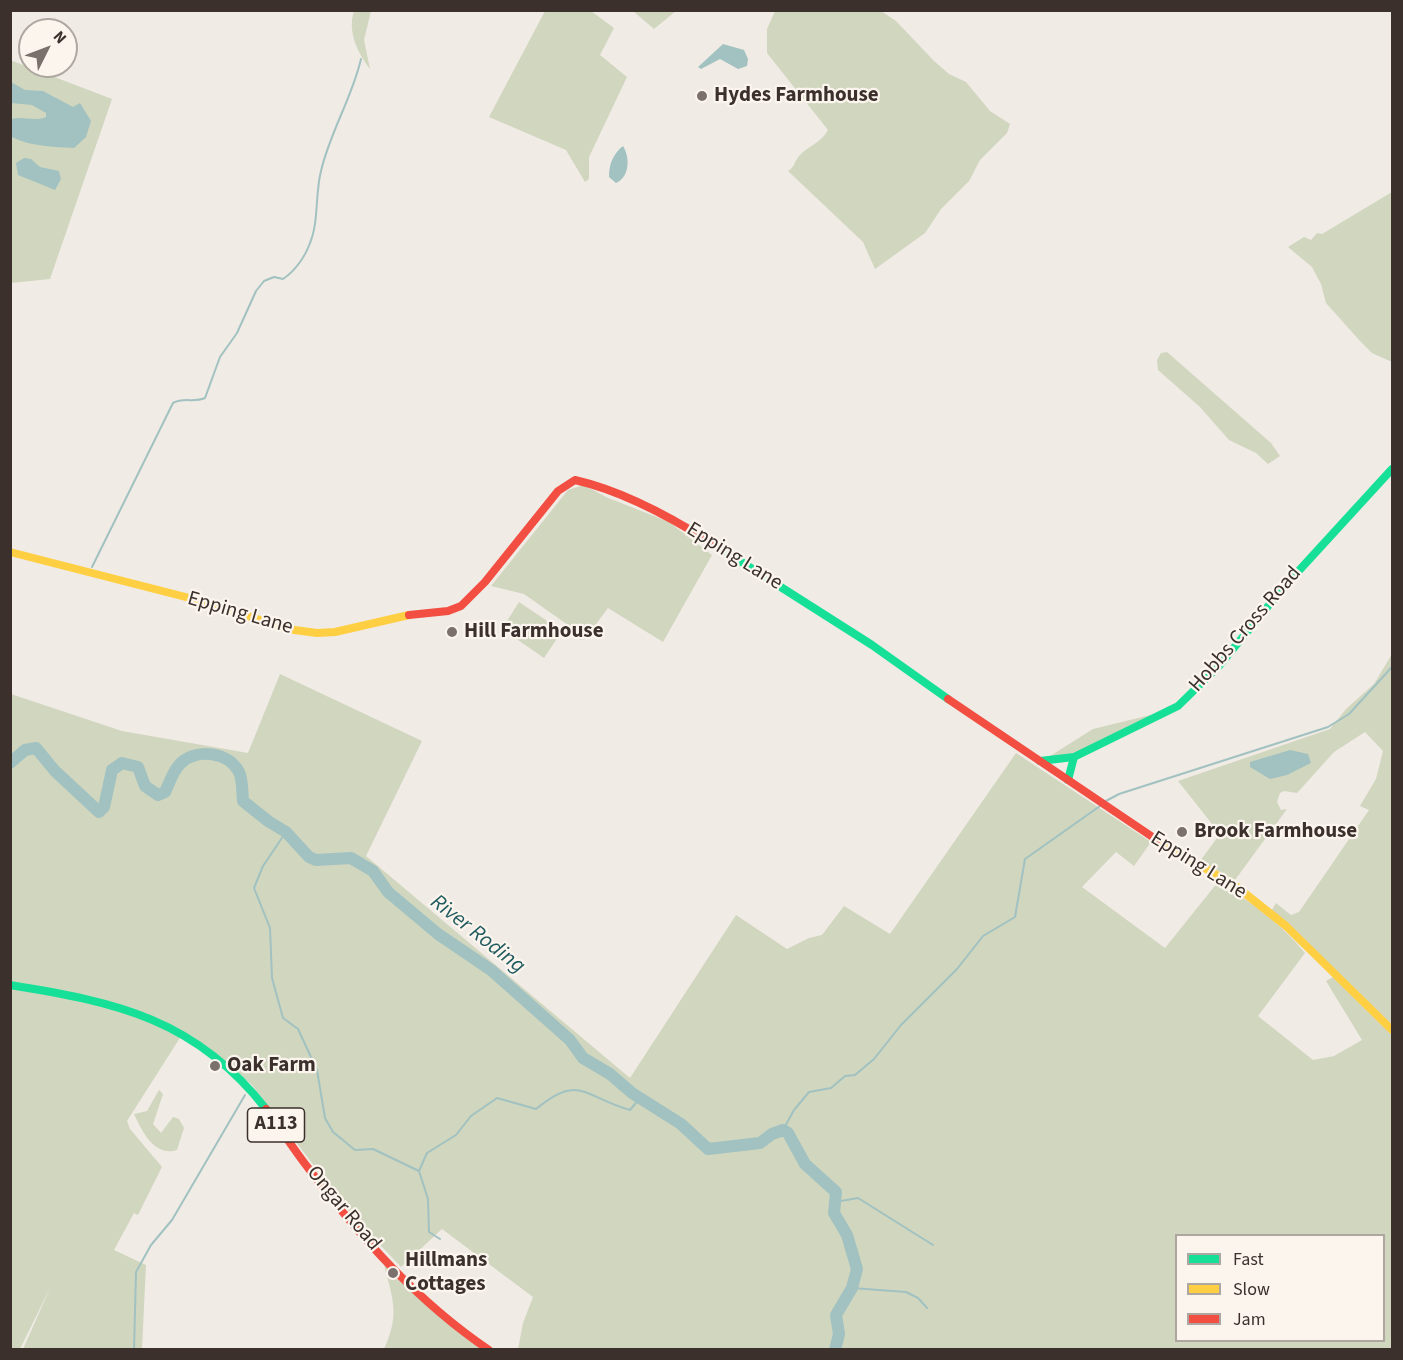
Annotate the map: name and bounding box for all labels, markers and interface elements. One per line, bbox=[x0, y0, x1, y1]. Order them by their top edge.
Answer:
north arrow bbox=[18, 18, 78, 78]
text: N bbox=[48, 26, 72, 49]
place label: Hydes Farmhouse bbox=[714, 83, 879, 109]
marker: Hydes Farmhouse bbox=[695, 89, 709, 103]
street label: Epping Lane bbox=[681, 518, 787, 596]
street label: Hobbs Cross Road bbox=[1184, 562, 1308, 698]
street label: Epping Lane bbox=[184, 587, 296, 641]
place label: Hill Farmhouse bbox=[464, 619, 604, 645]
marker: Hill Farmhouse bbox=[445, 625, 459, 639]
place label: Brook Farmhouse bbox=[1194, 819, 1357, 845]
marker: Brook Farmhouse bbox=[1175, 825, 1189, 839]
street label: Epping Lane bbox=[1145, 827, 1251, 905]
water label: River Roding bbox=[424, 890, 530, 980]
place label: Oak Farm bbox=[227, 1053, 316, 1079]
marker: Oak Farm bbox=[208, 1059, 222, 1073]
road number: A113 bbox=[248, 1108, 304, 1142]
street label: Ongar Road bbox=[300, 1162, 386, 1256]
legend bbox=[1175, 1234, 1385, 1342]
text: Fast bbox=[1233, 1247, 1264, 1272]
place label: Hillmans Cottages bbox=[405, 1248, 487, 1298]
marker: Hillmans Cottages bbox=[386, 1266, 400, 1280]
text: Slow bbox=[1233, 1277, 1270, 1302]
text: Jam bbox=[1233, 1307, 1266, 1332]

